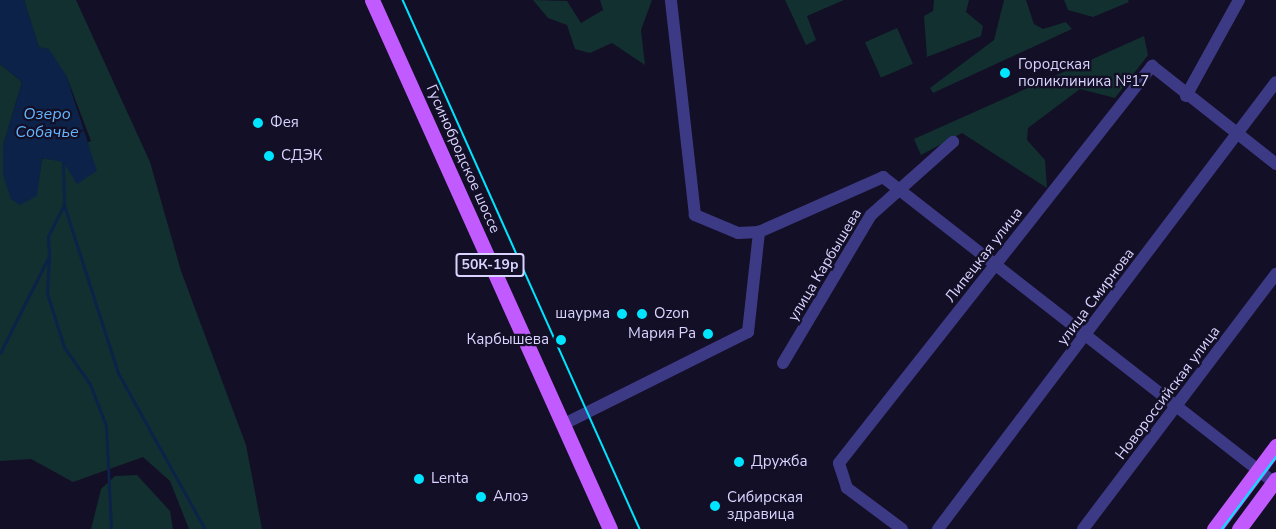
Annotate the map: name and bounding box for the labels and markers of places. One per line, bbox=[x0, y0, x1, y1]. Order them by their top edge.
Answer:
place label: Городская поликлиника №17 bbox=[1018, 55, 1149, 90]
marker: Городская поликлиника №17 bbox=[996, 64, 1014, 82]
place label: Фея bbox=[270, 114, 299, 132]
marker: Фея bbox=[251, 116, 265, 130]
place label: СДЭК bbox=[281, 147, 322, 165]
marker: СДЭК bbox=[262, 149, 276, 163]
place label: шаурма bbox=[555, 305, 610, 323]
place label: Ozon bbox=[654, 305, 689, 323]
marker: шаурма bbox=[615, 307, 629, 321]
marker: Ozon bbox=[635, 307, 649, 321]
place label: Мария Ра bbox=[628, 325, 696, 343]
marker: Мария Ра bbox=[701, 327, 715, 341]
place label: Карбышева bbox=[467, 331, 549, 349]
marker: Карбышева bbox=[554, 333, 568, 347]
place label: Дружба bbox=[751, 453, 808, 471]
marker: Дружба bbox=[732, 455, 746, 469]
place label: Lenta bbox=[431, 470, 469, 488]
marker: Lenta bbox=[412, 472, 426, 486]
place label: Алоэ bbox=[493, 488, 528, 506]
place label: Сибирская здравица bbox=[727, 488, 803, 523]
marker: Алоэ bbox=[474, 490, 488, 504]
marker: Сибирская здравица bbox=[708, 499, 722, 513]

